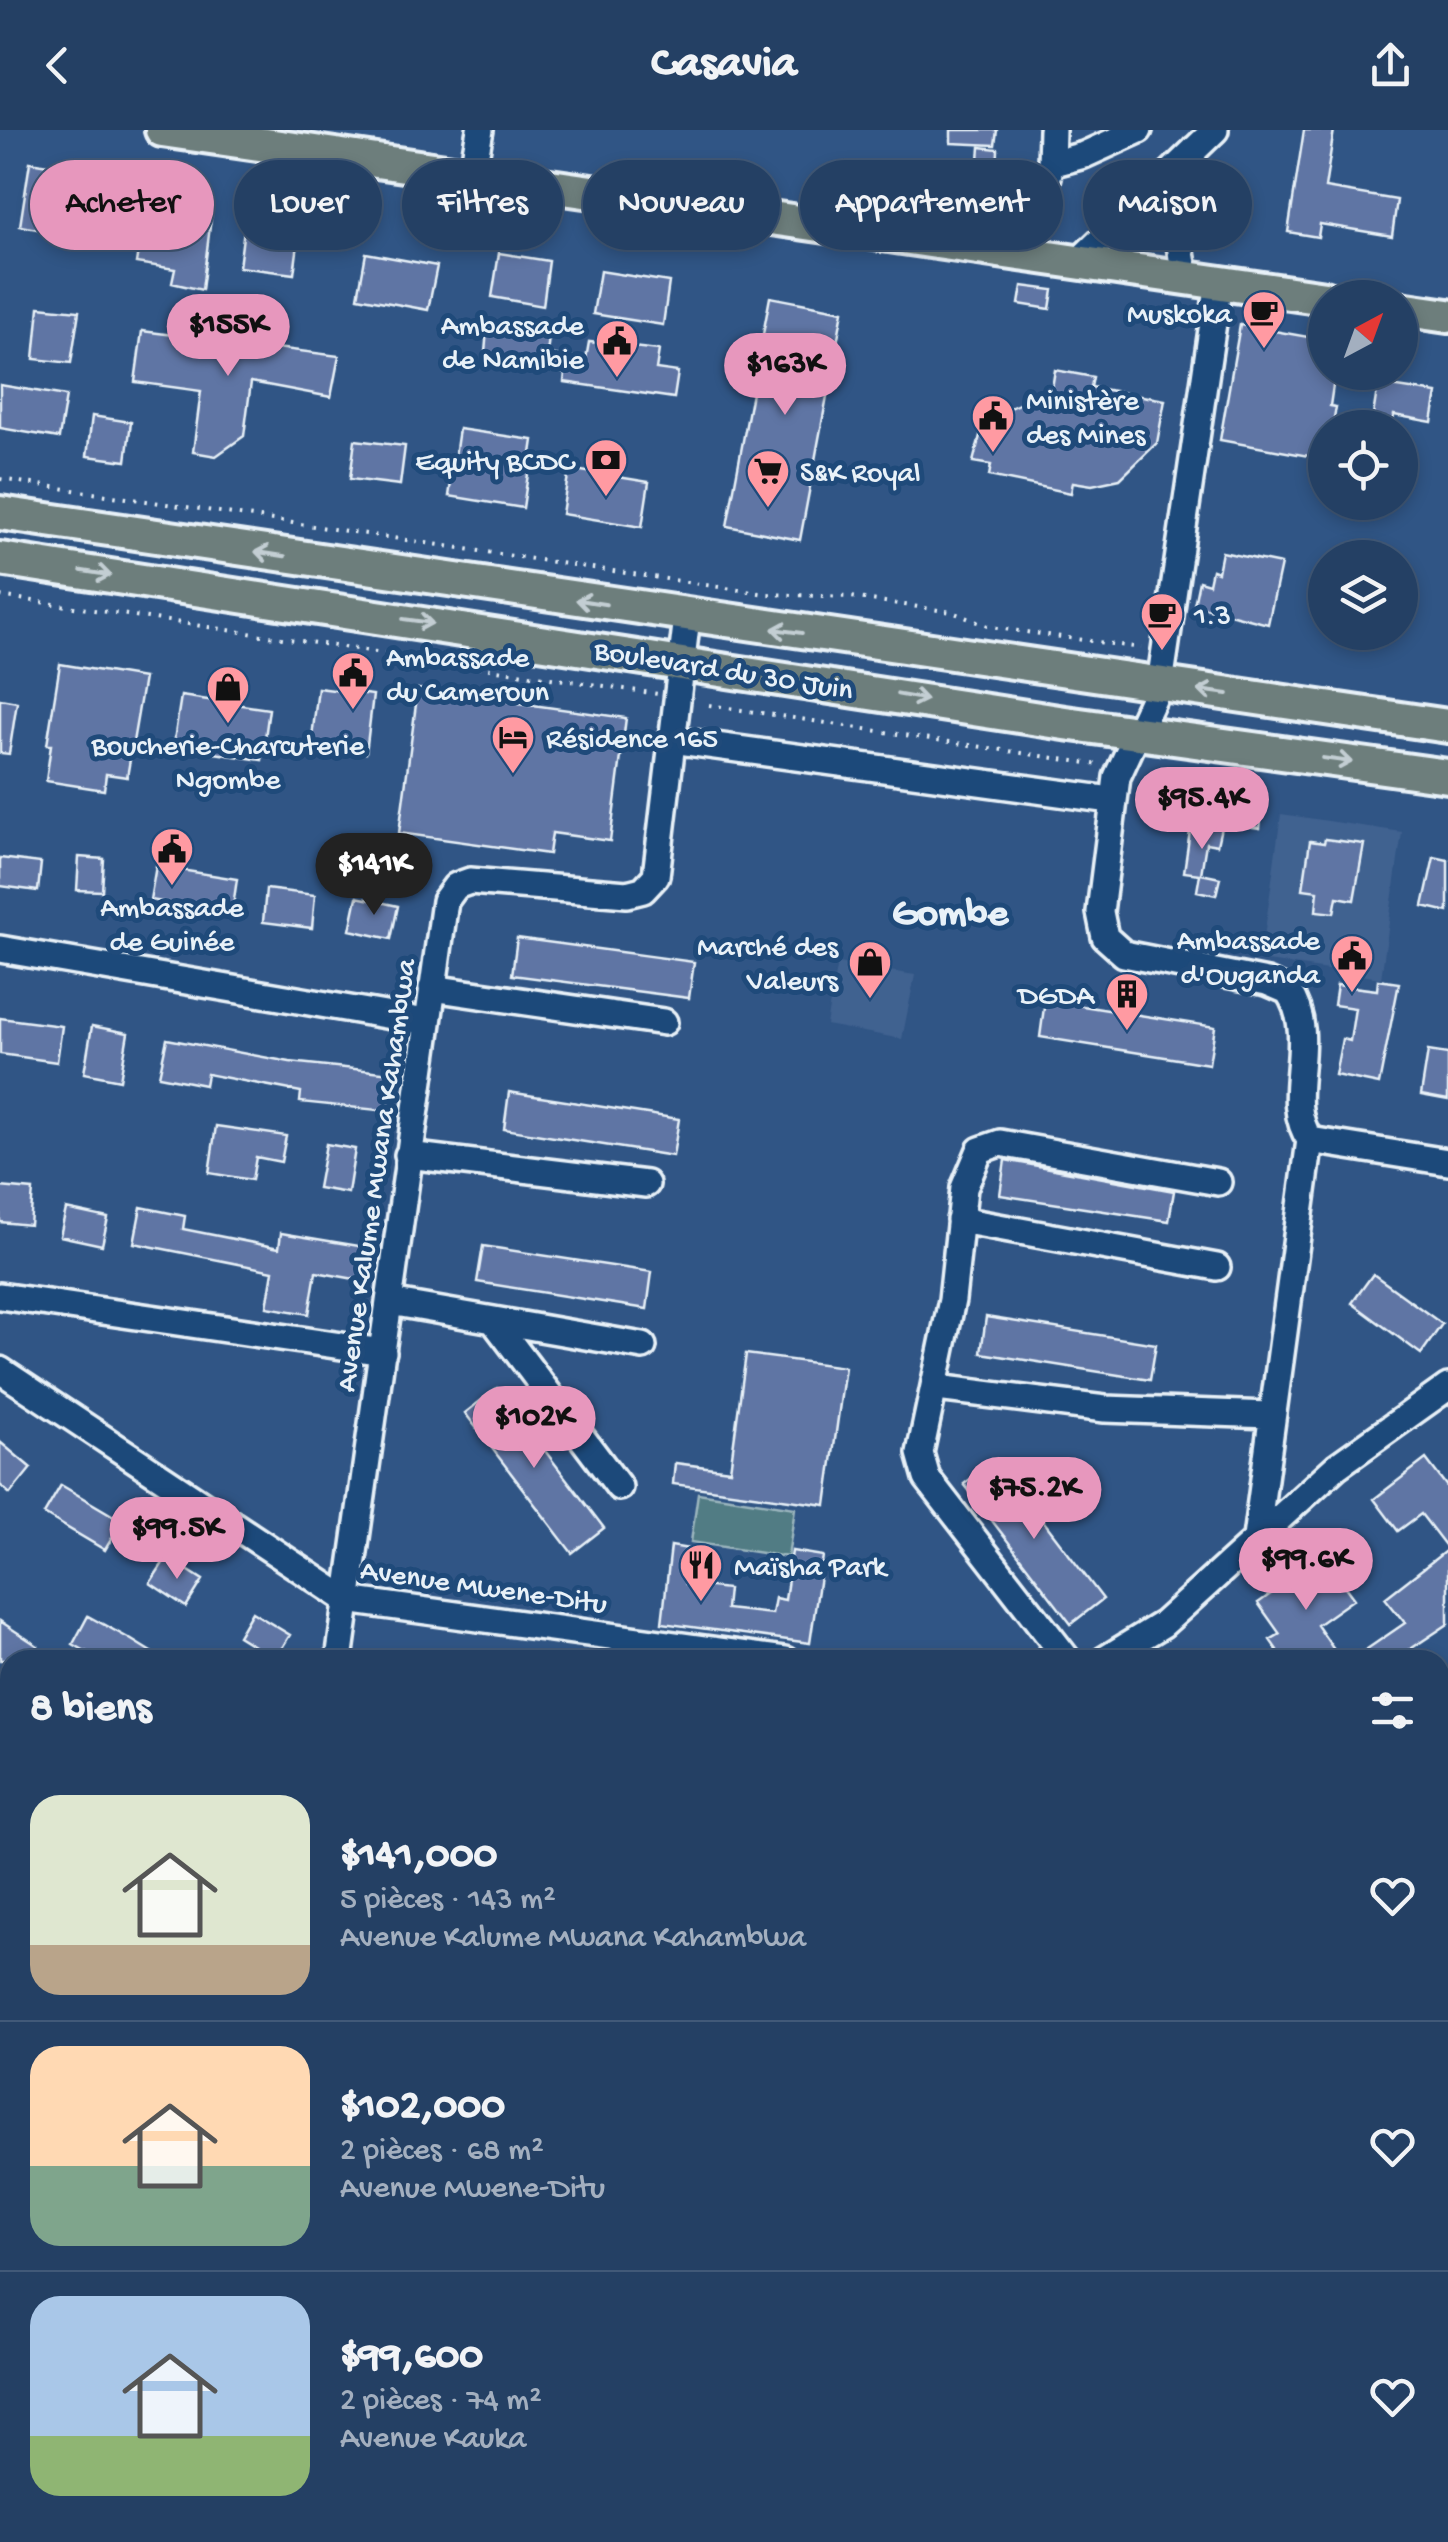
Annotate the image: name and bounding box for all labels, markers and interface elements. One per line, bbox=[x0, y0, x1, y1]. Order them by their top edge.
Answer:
icon: back bbox=[30, 38, 85, 93]
icon: share bbox=[1363, 38, 1418, 93]
text: Casavia bbox=[651, 39, 797, 92]
chip: Acheter bbox=[30, 160, 214, 250]
chip: Louer bbox=[234, 160, 382, 250]
chip: Filtres bbox=[402, 160, 563, 250]
chip: Nouveau bbox=[583, 160, 780, 250]
chip: Appartement bbox=[800, 160, 1063, 250]
chip: Maison bbox=[1083, 160, 1252, 250]
north arrow bbox=[1308, 280, 1418, 390]
map controls bbox=[1308, 280, 1418, 650]
cafe icon: Muskoka bbox=[1241, 289, 1287, 350]
pin: $155K bbox=[158, 294, 298, 379]
place label: Muskoka bbox=[1127, 299, 1233, 334]
text: $155K bbox=[189, 307, 267, 345]
place label: Ambassade de Namibie bbox=[441, 311, 585, 380]
public building icon: Ambassade de Namibie bbox=[594, 318, 640, 379]
pin: $163K bbox=[715, 333, 855, 418]
text: $163K bbox=[746, 346, 824, 384]
place label: Ministère des Mines bbox=[1026, 386, 1146, 455]
public building icon: Ministère des Mines bbox=[970, 393, 1016, 454]
button: locate bbox=[1308, 410, 1418, 520]
bank icon: Equity BCDC bbox=[583, 437, 629, 498]
place label: Equity BCDC bbox=[415, 447, 576, 482]
supermarket icon: S&K Royal bbox=[745, 448, 791, 509]
place label: S&K Royal bbox=[800, 458, 921, 493]
button: layers bbox=[1308, 540, 1418, 650]
one-way arrow bbox=[254, 544, 286, 563]
one-way arrow bbox=[80, 565, 112, 583]
cafe icon: 1.3 bbox=[1139, 591, 1185, 652]
one-way arrow bbox=[575, 593, 608, 611]
place label: 1.3 bbox=[1193, 601, 1231, 636]
one-way arrow bbox=[401, 612, 434, 630]
one-way arrow bbox=[772, 621, 804, 639]
street label: Boulevard du 30 Juin bbox=[590, 635, 855, 710]
place label: Ambassade du Cameroun bbox=[386, 643, 549, 712]
public building icon: Ambassade du Cameroun bbox=[330, 650, 376, 711]
shop icon: Boucherie-Charcuterie Ngombe bbox=[205, 664, 251, 725]
one-way arrow bbox=[1197, 682, 1230, 700]
one-way arrow bbox=[895, 688, 928, 707]
hotel icon: Résidence 165 bbox=[490, 714, 536, 775]
place label: Résidence 165 bbox=[546, 724, 718, 759]
place label: Boucherie-Charcuterie Ngombe bbox=[90, 731, 365, 800]
one-way arrow bbox=[1321, 752, 1353, 770]
pin: $95.4K bbox=[1121, 767, 1283, 852]
text: $95.4K bbox=[1157, 780, 1247, 818]
public building icon: Ambassade de Guinée bbox=[149, 826, 195, 887]
pin: $141K bbox=[304, 833, 444, 918]
text: $141K bbox=[338, 846, 410, 884]
district label: Gombe bbox=[892, 892, 1009, 939]
place label: Ambassade de Guinée bbox=[100, 893, 244, 962]
place label: Ambassade d'Ouganda bbox=[1177, 926, 1321, 995]
place label: Marché des Valeurs bbox=[697, 932, 839, 1001]
public building icon: Ambassade d'Ouganda bbox=[1329, 933, 1375, 994]
shop icon: Marché des Valeurs bbox=[847, 939, 893, 1000]
street label: Avenue Kalume Mwana Kahambwa bbox=[331, 956, 426, 1394]
building icon: DGDA bbox=[1104, 971, 1150, 1032]
place label: DGDA bbox=[1016, 981, 1095, 1016]
pin: $102K bbox=[464, 1386, 604, 1471]
text: $102K bbox=[495, 1399, 573, 1437]
pin: $75.2K bbox=[953, 1457, 1115, 1542]
text: $75.2K bbox=[988, 1470, 1080, 1508]
pin: $99.5K bbox=[96, 1497, 258, 1582]
text: $99.5K bbox=[132, 1510, 222, 1548]
pin: $99.6K bbox=[1225, 1528, 1387, 1613]
text: $99.6K bbox=[1261, 1541, 1351, 1579]
restaurant icon: Maïsha Park bbox=[678, 1542, 724, 1603]
place label: Maïsha Park bbox=[734, 1552, 889, 1587]
street label: Avenue Mwene-Ditu bbox=[358, 1555, 609, 1624]
icon: filters bbox=[1365, 1683, 1420, 1738]
text: 8 biens bbox=[30, 1686, 151, 1735]
text: $141,000 bbox=[340, 1833, 497, 1882]
icon: home bbox=[110, 1835, 230, 1955]
icon: heart bbox=[1365, 1868, 1420, 1923]
text: 5 pièces · 143 m² bbox=[340, 1882, 556, 1920]
text: Avenue Kalume Mwana Kahambwa bbox=[340, 1920, 806, 1958]
text: $102,000 bbox=[340, 2084, 505, 2133]
icon: home bbox=[110, 2086, 230, 2206]
icon: heart bbox=[1365, 2119, 1420, 2174]
text: 2 pièces · 68 m² bbox=[340, 2133, 544, 2171]
text: Avenue Mwene-Ditu bbox=[340, 2171, 605, 2209]
text: $99,600 bbox=[340, 2334, 483, 2383]
icon: home bbox=[110, 2336, 230, 2456]
icon: heart bbox=[1365, 2369, 1420, 2424]
text: 2 pièces · 74 m² bbox=[340, 2383, 542, 2421]
text: Avenue Kauka bbox=[340, 2421, 526, 2459]

